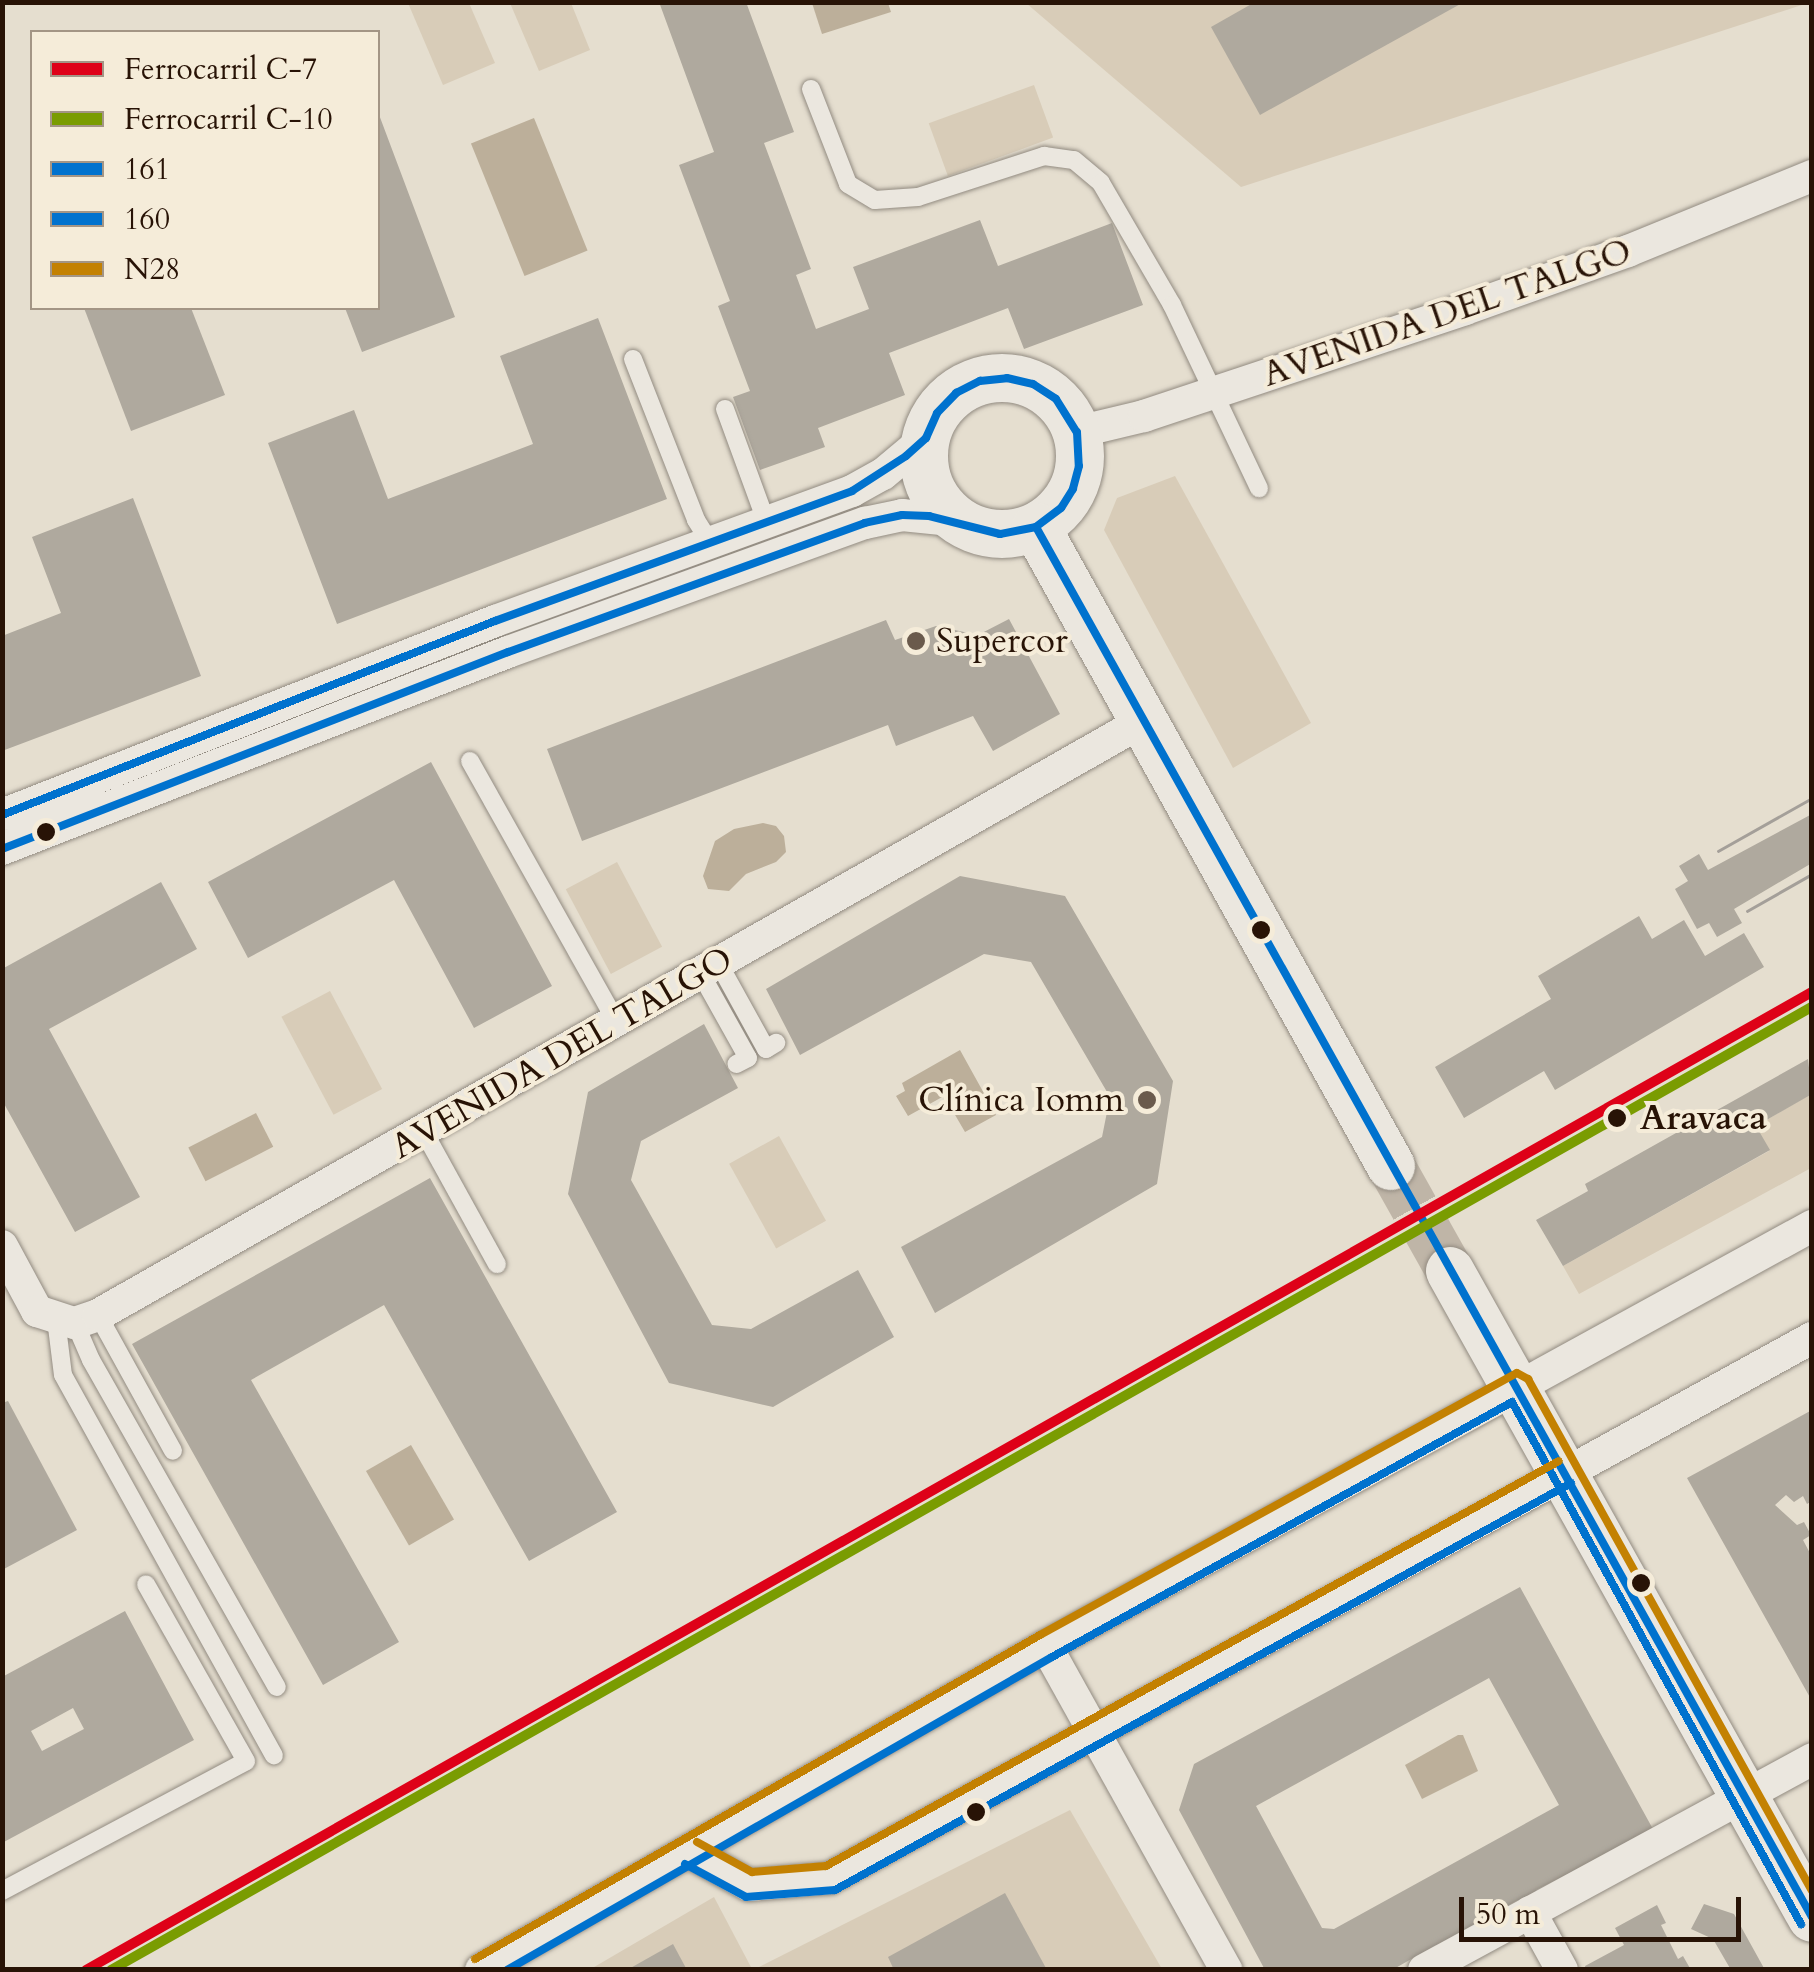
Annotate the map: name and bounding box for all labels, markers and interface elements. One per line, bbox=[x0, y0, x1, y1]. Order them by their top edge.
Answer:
legend bbox=[30, 30, 380, 310]
text: Ferrocarril C-7 bbox=[124, 49, 317, 90]
text: Ferrocarril C-10 bbox=[124, 99, 333, 140]
text: 161 bbox=[124, 149, 170, 190]
text: 160 bbox=[124, 199, 170, 240]
street label: AVENIDA DEL TALGO bbox=[1257, 230, 1637, 396]
text: N28 bbox=[124, 249, 180, 290]
place label: Supercor bbox=[936, 620, 1068, 662]
marker: Supercor bbox=[905, 630, 927, 652]
unlabelled marker bbox=[36, 822, 56, 842]
unlabelled marker bbox=[1251, 920, 1271, 940]
street label: AVENIDA DEL TALGO bbox=[384, 938, 740, 1168]
place label: Clínica Iomm bbox=[918, 1079, 1124, 1121]
marker: Clínica Iomm bbox=[1134, 1087, 1160, 1113]
place label: Aravaca bbox=[1640, 1097, 1767, 1139]
marker: Aravaca bbox=[1604, 1105, 1630, 1131]
unlabelled marker bbox=[1631, 1573, 1651, 1593]
unlabelled marker bbox=[966, 1802, 986, 1822]
scale bar bbox=[1464, 1877, 1746, 1939]
text: 50 m bbox=[1476, 1894, 1540, 1935]

